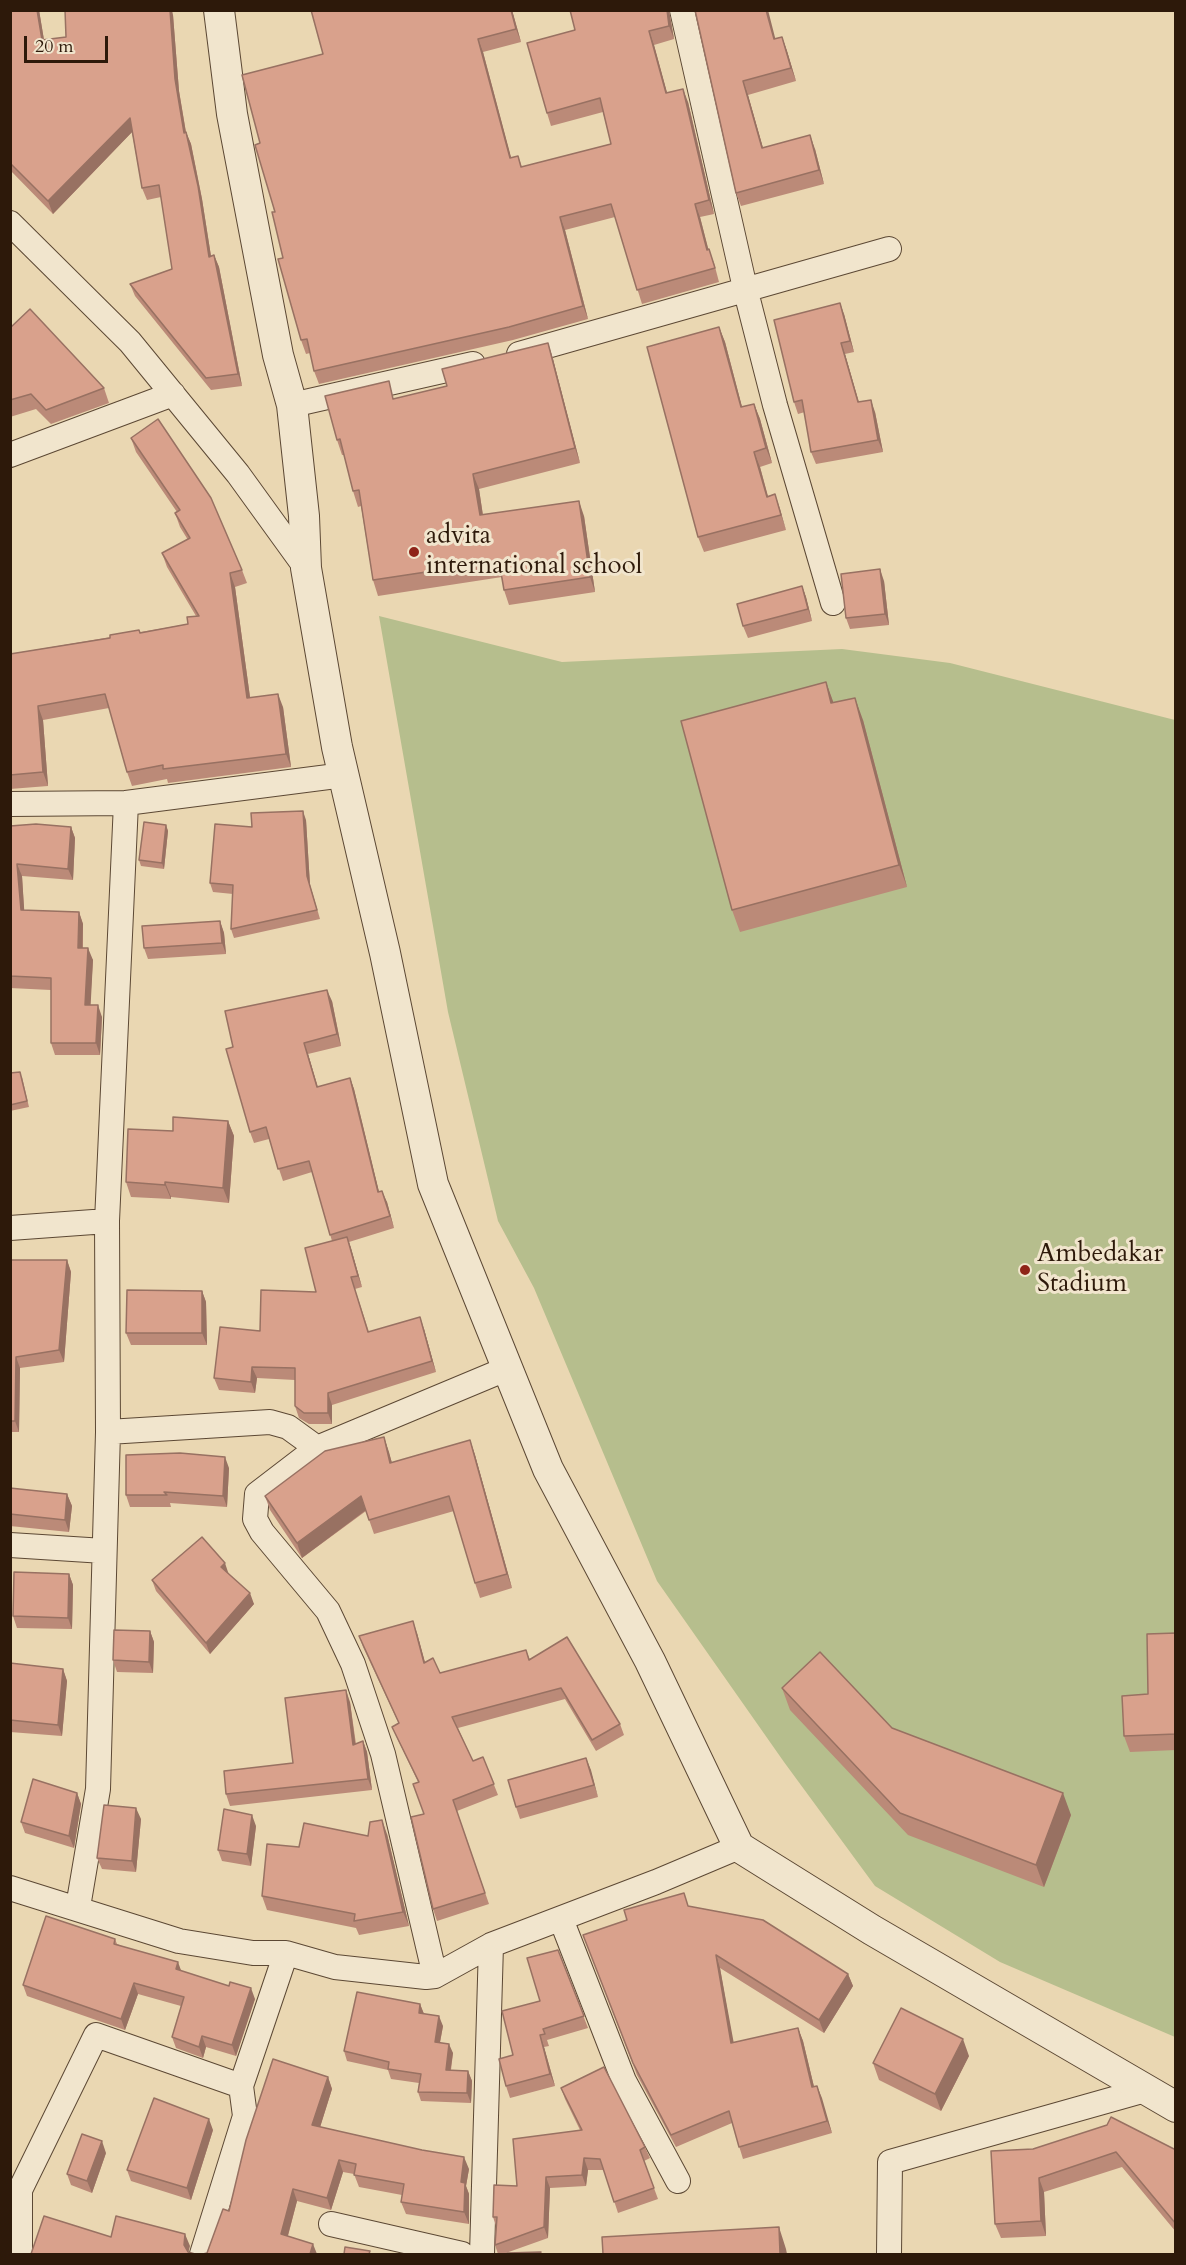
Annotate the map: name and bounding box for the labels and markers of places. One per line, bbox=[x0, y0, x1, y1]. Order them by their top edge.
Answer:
place label: advita international school bbox=[426, 521, 642, 582]
marker: advita international school bbox=[407, 545, 421, 559]
place label: Ambedakar Stadium bbox=[1037, 1239, 1163, 1300]
marker: Ambedakar Stadium bbox=[1018, 1263, 1032, 1277]

